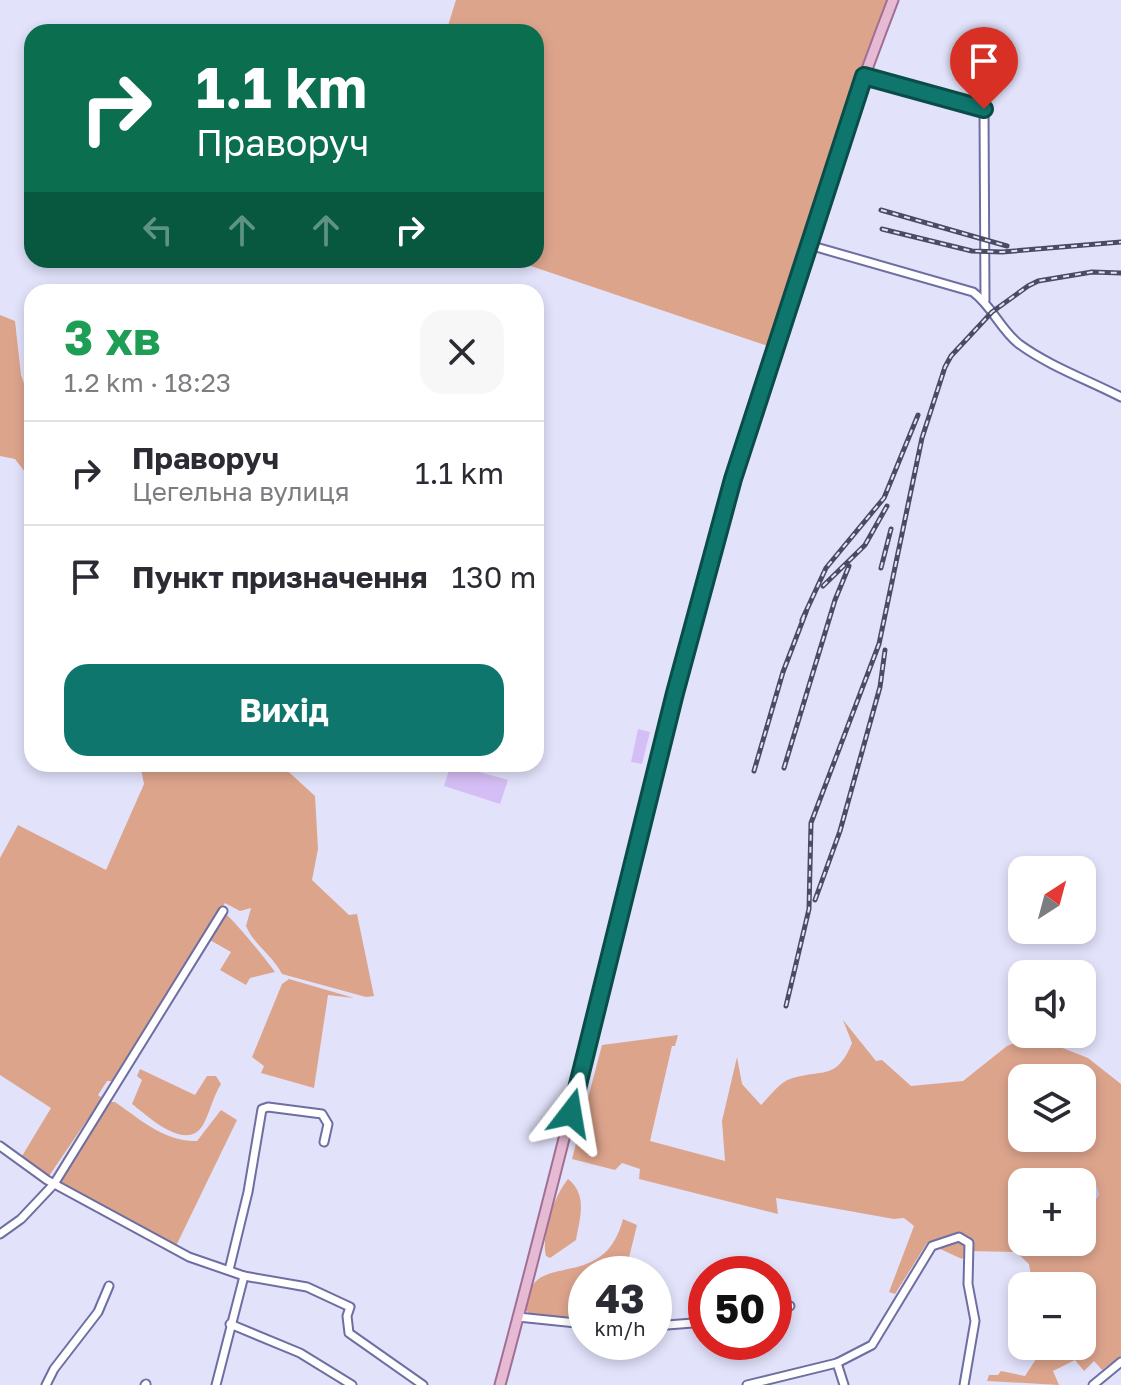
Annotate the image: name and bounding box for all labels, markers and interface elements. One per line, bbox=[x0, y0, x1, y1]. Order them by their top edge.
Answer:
pin bbox=[950, 27, 1018, 109]
icon: arrive bbox=[962, 39, 1006, 83]
text: 1.1 km bbox=[196, 53, 367, 120]
icon: right bbox=[64, 56, 168, 160]
text: Праворуч bbox=[196, 121, 369, 164]
icon: left bbox=[136, 208, 180, 252]
icon: ahead bbox=[220, 208, 264, 252]
icon: ahead bbox=[304, 208, 348, 252]
icon: right bbox=[388, 208, 432, 252]
text: 3 хв bbox=[64, 308, 161, 366]
button: close bbox=[420, 310, 504, 394]
text: 1.2 km · 18:23 bbox=[64, 367, 231, 398]
text: Праворуч bbox=[132, 440, 279, 476]
icon: right bbox=[64, 451, 108, 495]
text: 1.1 km bbox=[415, 455, 504, 491]
text: Цегельна вулиця bbox=[132, 476, 350, 507]
icon: arrive bbox=[64, 555, 108, 599]
text: Пункт призначення bbox=[132, 559, 428, 595]
text: 130 m bbox=[452, 559, 536, 595]
button: Вихід bbox=[64, 664, 504, 756]
north arrow bbox=[1008, 856, 1096, 944]
map controls bbox=[1008, 856, 1096, 1360]
button: sound bbox=[1008, 960, 1096, 1048]
button: layers bbox=[1008, 1064, 1096, 1152]
position arrow bbox=[529, 1071, 613, 1155]
button: + bbox=[1008, 1168, 1096, 1256]
speed limit sign: 50 bbox=[688, 1256, 792, 1360]
button: − bbox=[1008, 1272, 1096, 1360]
text: 43 bbox=[595, 1274, 645, 1322]
text: km/h bbox=[595, 1316, 645, 1340]

